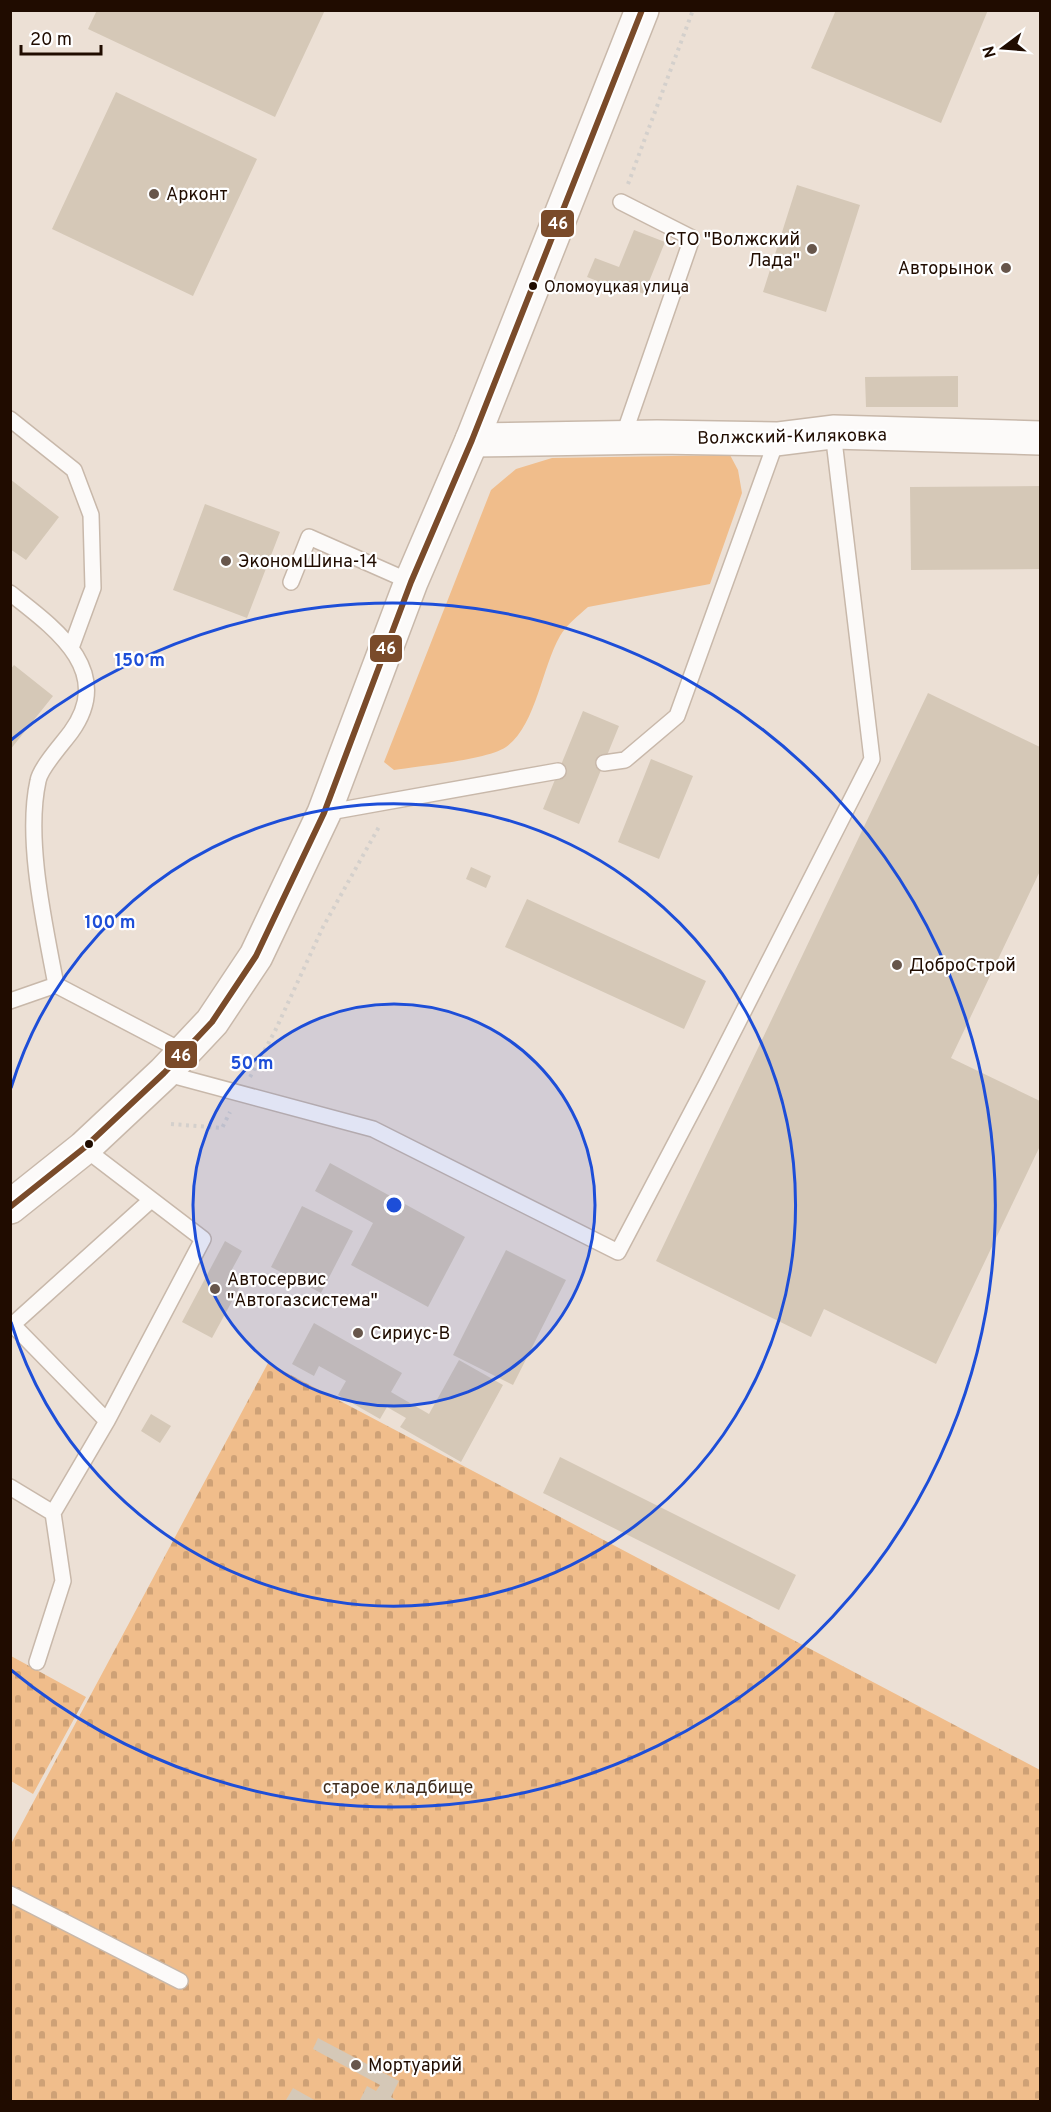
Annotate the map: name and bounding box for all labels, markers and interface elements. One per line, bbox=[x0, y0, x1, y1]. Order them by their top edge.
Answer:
scale bar bbox=[21, 18, 100, 56]
north arrow bbox=[973, 18, 1033, 78]
text: 20 m bbox=[30, 29, 72, 52]
text: N bbox=[979, 43, 1002, 60]
place label: Арконт bbox=[166, 184, 228, 207]
marker: Арконт bbox=[147, 187, 161, 201]
line badge: 46 bbox=[540, 209, 575, 238]
text: 46 bbox=[548, 215, 568, 235]
place label: СТО "Волжский Лада" bbox=[665, 229, 800, 273]
marker: СТО "Волжский Лада" bbox=[805, 242, 819, 256]
place label: Авторынок bbox=[898, 258, 994, 281]
marker: Авторынок bbox=[999, 261, 1013, 275]
place label: Оломоуцкая улица bbox=[544, 278, 689, 298]
marker: Оломоуцкая улица bbox=[527, 280, 539, 292]
street label: Волжский-Киляковка bbox=[697, 424, 887, 451]
place label: ЭкономШина-14 bbox=[238, 551, 377, 574]
marker: ЭкономШина-14 bbox=[219, 554, 233, 568]
line badge: 46 bbox=[369, 634, 403, 663]
text: 46 bbox=[376, 640, 396, 660]
text: 150 m bbox=[115, 650, 165, 673]
text: 100 m bbox=[84, 912, 136, 935]
place label: ДоброСтрой bbox=[909, 955, 1016, 978]
marker: ДоброСтрой bbox=[890, 958, 904, 972]
line badge: 46 bbox=[164, 1040, 198, 1069]
text: 46 bbox=[171, 1047, 191, 1067]
text: 50 m bbox=[230, 1053, 274, 1076]
unlabelled marker bbox=[83, 1138, 95, 1150]
centre of rings bbox=[384, 1195, 404, 1215]
place label: Автосервис "Автогазсистема" bbox=[227, 1269, 378, 1313]
marker: Автосервис "Автогазсистема" bbox=[208, 1282, 222, 1296]
place label: Сириус-В bbox=[370, 1323, 450, 1346]
marker: Сириус-В bbox=[351, 1326, 365, 1340]
park label: старое кладбище bbox=[323, 1777, 473, 1800]
place label: Мортуарий bbox=[368, 2055, 462, 2078]
marker: Мортуарий bbox=[349, 2058, 363, 2072]

